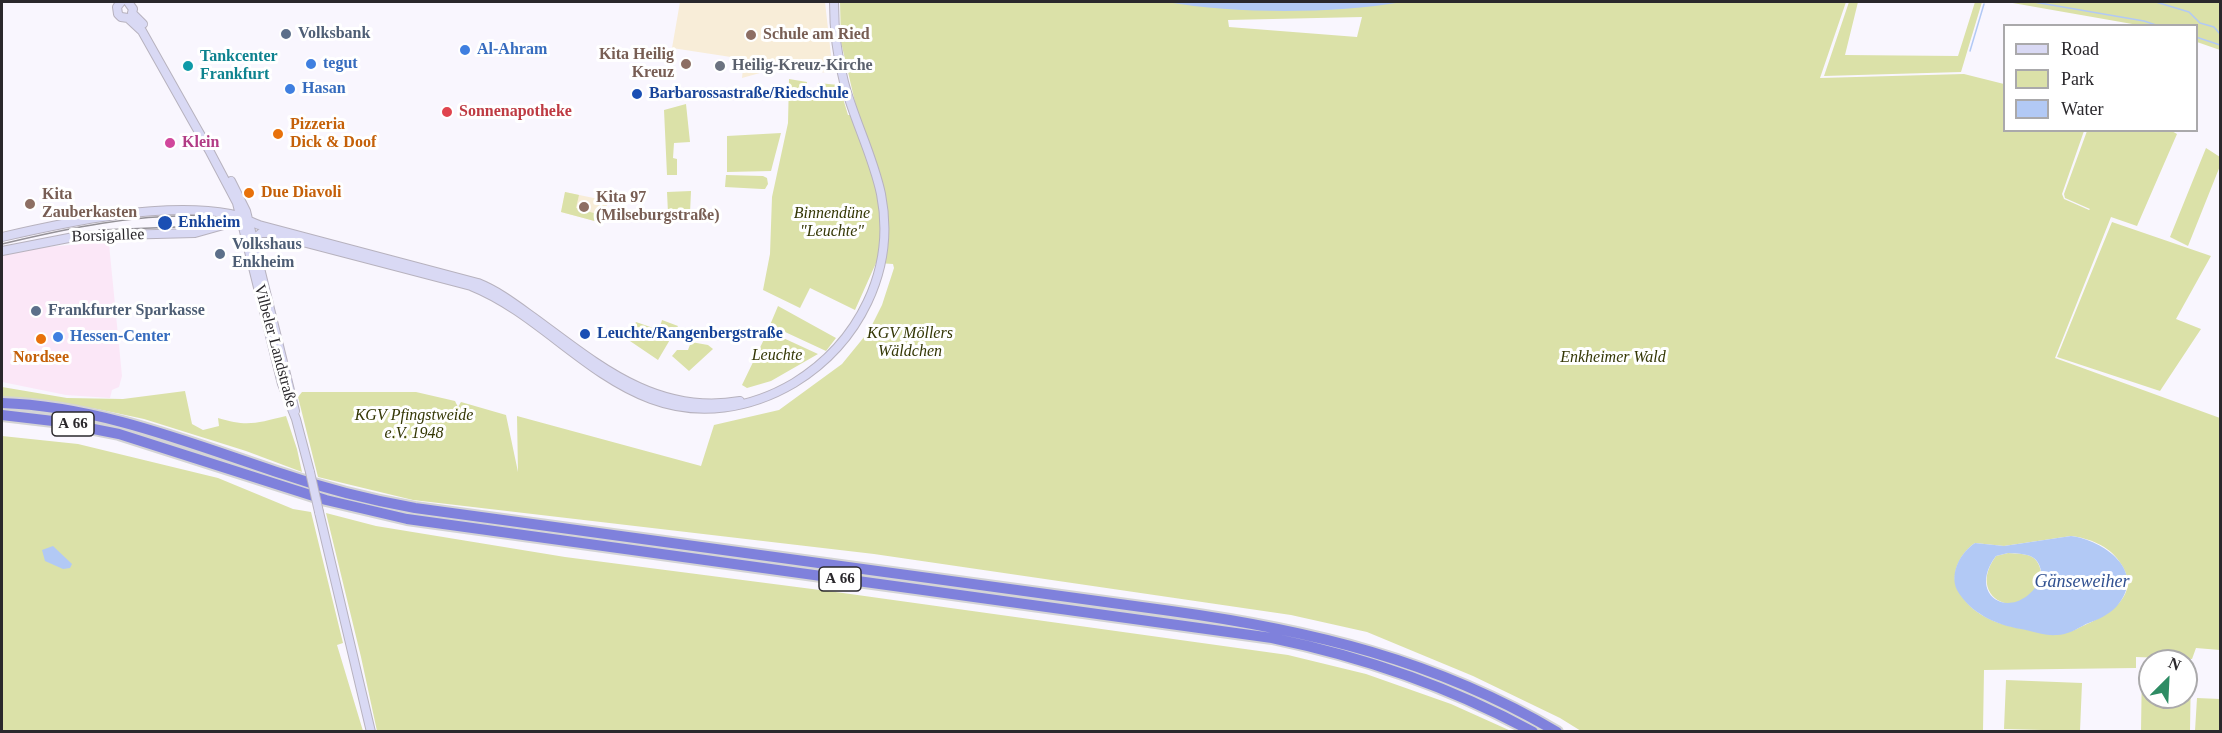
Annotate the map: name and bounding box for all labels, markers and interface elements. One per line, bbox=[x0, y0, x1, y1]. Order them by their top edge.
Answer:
place label: Volksbank bbox=[298, 24, 370, 44]
legend bbox=[2003, 24, 2198, 132]
place label: Schule am Ried bbox=[763, 25, 870, 45]
marker: Volksbank bbox=[279, 27, 293, 41]
marker: Schule am Ried bbox=[744, 28, 758, 42]
text: Road bbox=[2061, 39, 2099, 59]
place label: Al-Ahram bbox=[477, 40, 547, 60]
marker: Al-Ahram bbox=[458, 43, 472, 57]
place label: Kita Heilig Kreuz bbox=[599, 45, 674, 83]
place label: Tankcenter Frankfurt bbox=[200, 47, 278, 85]
place label: tegut bbox=[323, 54, 358, 74]
place label: Heilig-Kreuz-Kirche bbox=[732, 56, 873, 76]
marker: tegut bbox=[304, 57, 318, 71]
marker: Kita Heilig Kreuz bbox=[679, 57, 693, 71]
marker: Tankcenter Frankfurt bbox=[181, 59, 195, 73]
marker: Heilig-Kreuz-Kirche bbox=[713, 59, 727, 73]
text: Park bbox=[2061, 69, 2094, 89]
place label: Hasan bbox=[302, 79, 346, 99]
marker: Hasan bbox=[283, 82, 297, 96]
place label: Barbarossastraße/Riedschule bbox=[649, 84, 849, 104]
marker: Barbarossastraße/Riedschule bbox=[630, 87, 644, 101]
text: Water bbox=[2061, 99, 2104, 119]
place label: Sonnenapotheke bbox=[459, 102, 572, 122]
marker: Sonnenapotheke bbox=[440, 105, 454, 119]
place label: Pizzeria Dick & Doof bbox=[290, 115, 376, 153]
marker: Pizzeria Dick & Doof bbox=[271, 127, 285, 141]
place label: Klein bbox=[182, 133, 219, 153]
marker: Klein bbox=[163, 136, 177, 150]
place label: Due Diavoli bbox=[261, 183, 341, 203]
place label: Kita Zauberkasten bbox=[42, 185, 137, 223]
marker: Due Diavoli bbox=[242, 186, 256, 200]
place label: Kita 97 (Milseburgstraße) bbox=[596, 188, 720, 226]
marker: Kita Zauberkasten bbox=[23, 197, 37, 211]
marker: Kita 97 (Milseburgstraße) bbox=[577, 200, 591, 214]
park label: Binnendüne "Leuchte" bbox=[794, 204, 870, 242]
place label: Enkheim bbox=[178, 213, 240, 233]
marker: Enkheim bbox=[156, 214, 174, 232]
street label: Borsigallee bbox=[71, 225, 145, 247]
place label: Volkshaus Enkheim bbox=[232, 235, 302, 273]
marker: Volkshaus Enkheim bbox=[213, 247, 227, 261]
street label: Vilbeler Landstraße bbox=[249, 282, 301, 410]
place label: Frankfurter Sparkasse bbox=[48, 301, 205, 321]
marker: Frankfurter Sparkasse bbox=[29, 304, 43, 318]
place label: Leuchte/Rangenbergstraße bbox=[597, 324, 783, 344]
park label: KGV Möllers Wäldchen bbox=[867, 324, 953, 362]
place label: Hessen-Center bbox=[70, 327, 170, 347]
marker: Leuchte/Rangenbergstraße bbox=[578, 327, 592, 341]
marker: Hessen-Center bbox=[51, 330, 65, 344]
marker: Nordsee bbox=[34, 332, 48, 346]
park label: Leuchte bbox=[752, 346, 802, 366]
place label: Nordsee bbox=[13, 348, 69, 368]
park label: Enkheimer Wald bbox=[1560, 348, 1666, 368]
park label: KGV Pfingstweide e.V. 1948 bbox=[355, 406, 473, 444]
road number: A 66 bbox=[52, 412, 94, 436]
road number: A 66 bbox=[819, 567, 861, 591]
water label: Gänseweiher bbox=[2035, 571, 2129, 593]
north arrow bbox=[2138, 649, 2198, 709]
text: N bbox=[2166, 654, 2183, 674]

